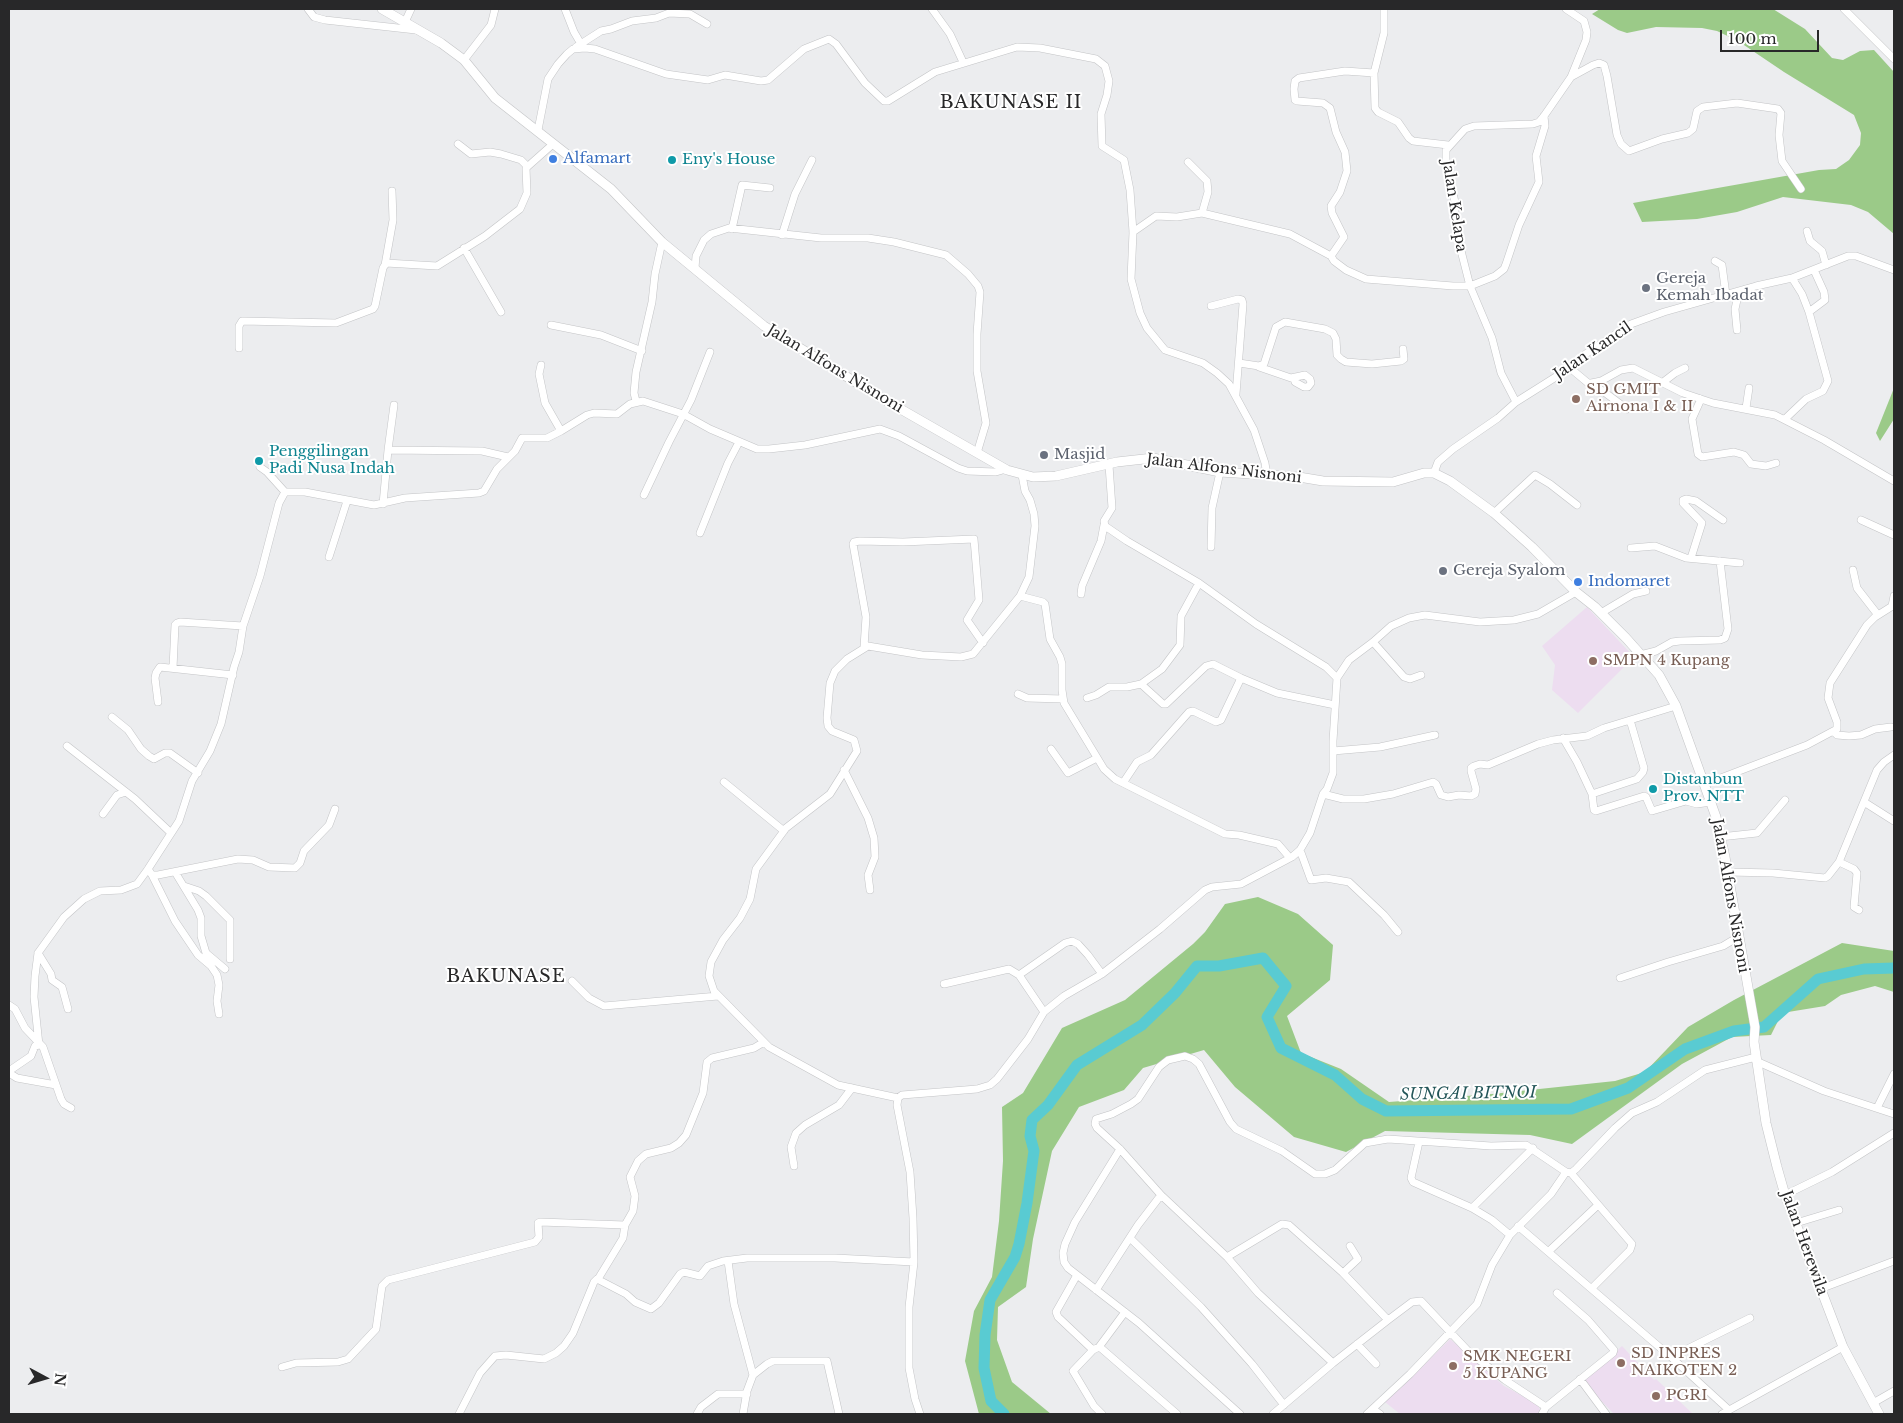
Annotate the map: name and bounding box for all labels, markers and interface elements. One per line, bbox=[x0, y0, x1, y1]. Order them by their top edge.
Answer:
scale bar bbox=[1723, 20, 1822, 52]
text: 100 m bbox=[1728, 29, 1777, 48]
district label: BAKUNASE II bbox=[938, 92, 1084, 114]
place label: Alfamart bbox=[563, 150, 631, 168]
place label: Eny's House bbox=[682, 151, 775, 169]
marker: Alfamart bbox=[547, 153, 559, 165]
marker: Eny's House bbox=[666, 154, 678, 166]
street label: Jalan Kelapa bbox=[1438, 159, 1470, 253]
place label: Gereja Kemah Ibadat bbox=[1656, 270, 1763, 305]
marker: Gereja Kemah Ibadat bbox=[1640, 282, 1652, 294]
street label: Jalan Kancil bbox=[1551, 318, 1635, 384]
street label: Jalan Alfons Nisnoni bbox=[763, 321, 907, 417]
place label: SD GMIT Airnona I & II bbox=[1586, 381, 1693, 416]
marker: SD GMIT Airnona I & II bbox=[1570, 393, 1582, 405]
place label: Penggilingan Padi Nusa Indah bbox=[269, 443, 395, 478]
place label: Masjid bbox=[1054, 446, 1105, 464]
marker: Masjid bbox=[1038, 449, 1050, 461]
street label: Jalan Alfons Nisnoni bbox=[1145, 451, 1303, 487]
marker: Penggilingan Padi Nusa Indah bbox=[253, 455, 265, 467]
place label: Gereja Syalom bbox=[1453, 562, 1565, 580]
marker: Gereja Syalom bbox=[1437, 565, 1449, 577]
place label: Indomaret bbox=[1588, 573, 1670, 591]
marker: Indomaret bbox=[1572, 576, 1584, 588]
place label: SMPN 4 Kupang bbox=[1603, 652, 1730, 670]
marker: SMPN 4 Kupang bbox=[1587, 655, 1599, 667]
place label: Distanbun Prov. NTT bbox=[1663, 771, 1744, 806]
marker: Distanbun Prov. NTT bbox=[1647, 783, 1659, 795]
street label: Jalan Alfons Nisnoni bbox=[1708, 818, 1752, 974]
district label: BAKUNASE bbox=[445, 966, 567, 988]
water label: SUNGAI BITNOI bbox=[1400, 1083, 1536, 1105]
street label: Jalan Herewila bbox=[1777, 1188, 1831, 1298]
place label: SD INPRES NAIKOTEN 2 bbox=[1631, 1345, 1737, 1380]
place label: SMK NEGERI 5 KUPANG bbox=[1463, 1348, 1571, 1383]
north arrow bbox=[20, 1353, 70, 1403]
marker: SD INPRES NAIKOTEN 2 bbox=[1615, 1357, 1627, 1369]
marker: SMK NEGERI 5 KUPANG bbox=[1447, 1360, 1459, 1372]
text: N bbox=[50, 1372, 70, 1387]
place label: PGRI bbox=[1666, 1387, 1707, 1405]
marker: PGRI bbox=[1650, 1390, 1662, 1402]

